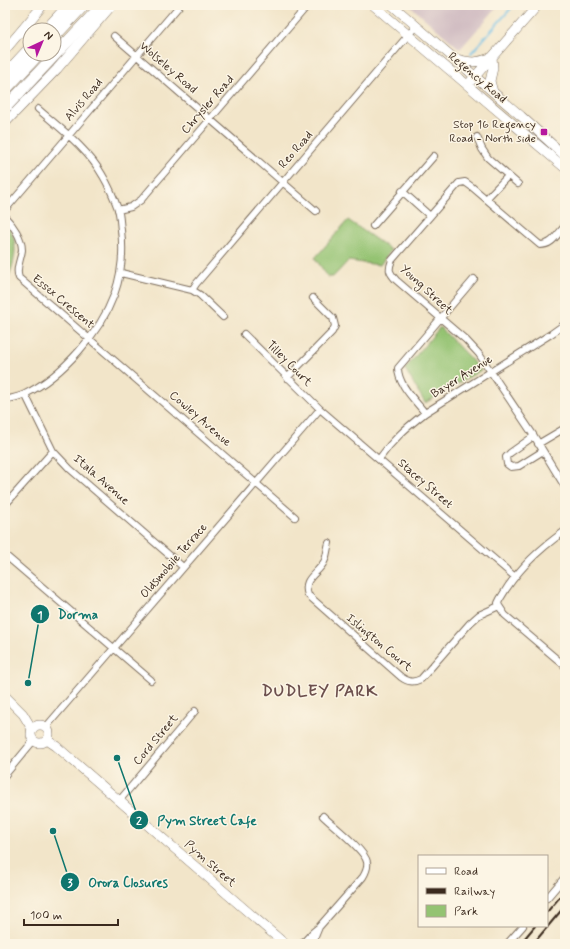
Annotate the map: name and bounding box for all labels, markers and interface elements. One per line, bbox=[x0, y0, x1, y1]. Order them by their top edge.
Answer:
north arrow bbox=[22, 22, 62, 62]
text: N bbox=[41, 28, 56, 43]
street label: Wolseley Road bbox=[136, 38, 200, 98]
street label: Regency Road bbox=[444, 49, 510, 108]
street label: Chrysler Road bbox=[178, 72, 238, 138]
street label: Alvis Road bbox=[61, 75, 107, 125]
place label: Stop 16 Regency Road - North side bbox=[449, 117, 536, 147]
marker: Stop 16 Regency Road - North side bbox=[539, 127, 549, 137]
street label: Reo Road bbox=[275, 128, 317, 172]
street label: Young Street bbox=[396, 261, 456, 319]
street label: Essex Crescent bbox=[29, 271, 98, 333]
street label: Tilley Court bbox=[263, 338, 315, 390]
street label: Bayer Avenue bbox=[428, 352, 496, 402]
street label: Cowley Avenue bbox=[166, 388, 235, 451]
street label: Itala Avenue bbox=[69, 451, 133, 509]
street label: Stacey Street bbox=[394, 456, 456, 513]
street label: Oldsmobile Terrace bbox=[137, 520, 211, 602]
callout: Dorma bbox=[30, 602, 106, 627]
text: Dorma bbox=[58, 607, 98, 624]
text: 1 bbox=[37, 608, 43, 624]
street label: Islington Court bbox=[342, 611, 415, 676]
district label: DUDLEY PARK bbox=[262, 681, 378, 702]
street label: Cord Street bbox=[130, 711, 182, 769]
callout: Pym Street Cafe bbox=[129, 808, 265, 833]
text: Pym Street Cafe bbox=[157, 813, 257, 830]
text: 2 bbox=[136, 814, 142, 830]
street label: Pym Street bbox=[181, 837, 239, 891]
legend bbox=[418, 855, 548, 927]
text: Road bbox=[454, 864, 478, 880]
callout: Orora Closures bbox=[60, 870, 176, 895]
text: Orora Closures bbox=[88, 875, 168, 892]
text: 3 bbox=[67, 876, 73, 892]
text: Railway bbox=[454, 884, 496, 900]
scale bar bbox=[24, 901, 118, 927]
text: Park bbox=[454, 904, 478, 920]
text: 100 m bbox=[30, 908, 62, 924]

